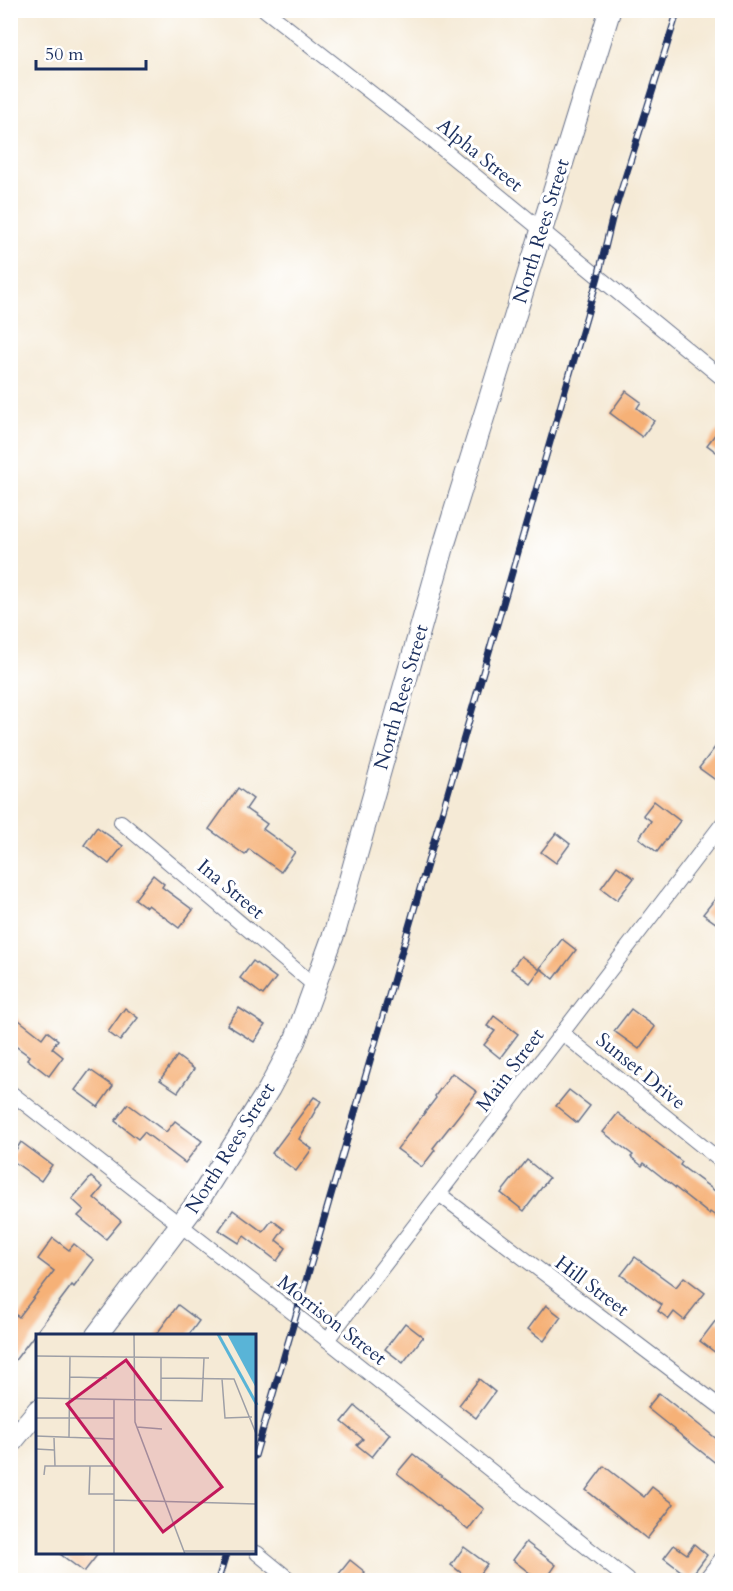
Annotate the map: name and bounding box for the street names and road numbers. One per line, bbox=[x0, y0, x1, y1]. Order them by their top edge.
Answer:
street label: Alpha Street bbox=[431, 112, 529, 198]
street label: North Rees Street bbox=[506, 155, 576, 307]
street label: North Rees Street bbox=[367, 621, 435, 773]
street label: Ina Street bbox=[192, 853, 271, 926]
street label: Main Street bbox=[470, 1022, 551, 1117]
street label: Sunset Drive bbox=[590, 1026, 692, 1116]
street label: North Rees Street bbox=[179, 1077, 282, 1219]
street label: Hill Street bbox=[550, 1249, 635, 1323]
street label: Morrison Street bbox=[272, 1269, 393, 1372]

